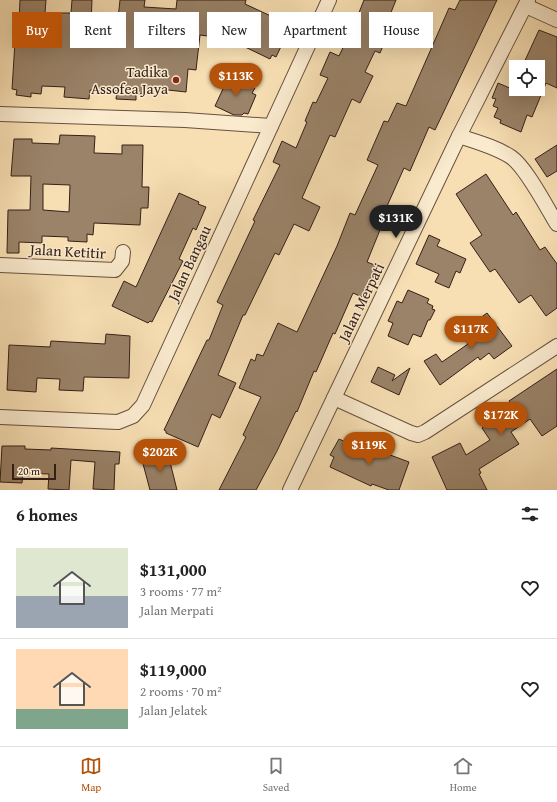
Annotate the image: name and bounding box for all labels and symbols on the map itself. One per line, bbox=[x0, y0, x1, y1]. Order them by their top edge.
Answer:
place label: Tadika Assofea Jaya bbox=[91, 61, 168, 99]
pin: $113K bbox=[208, 63, 264, 97]
marker: Tadika Assofea Jaya bbox=[171, 75, 181, 85]
pin: $131K bbox=[368, 205, 424, 239]
street label: Jalan Bangau bbox=[161, 221, 216, 306]
street label: Jalan Ketitir bbox=[28, 238, 106, 263]
street label: Jalan Merpati bbox=[332, 259, 389, 347]
pin: $117K bbox=[443, 316, 499, 350]
pin: $172K bbox=[473, 402, 529, 436]
pin: $119K bbox=[341, 432, 397, 466]
pin: $202K bbox=[132, 439, 188, 473]
scale bar bbox=[12, 462, 56, 481]

